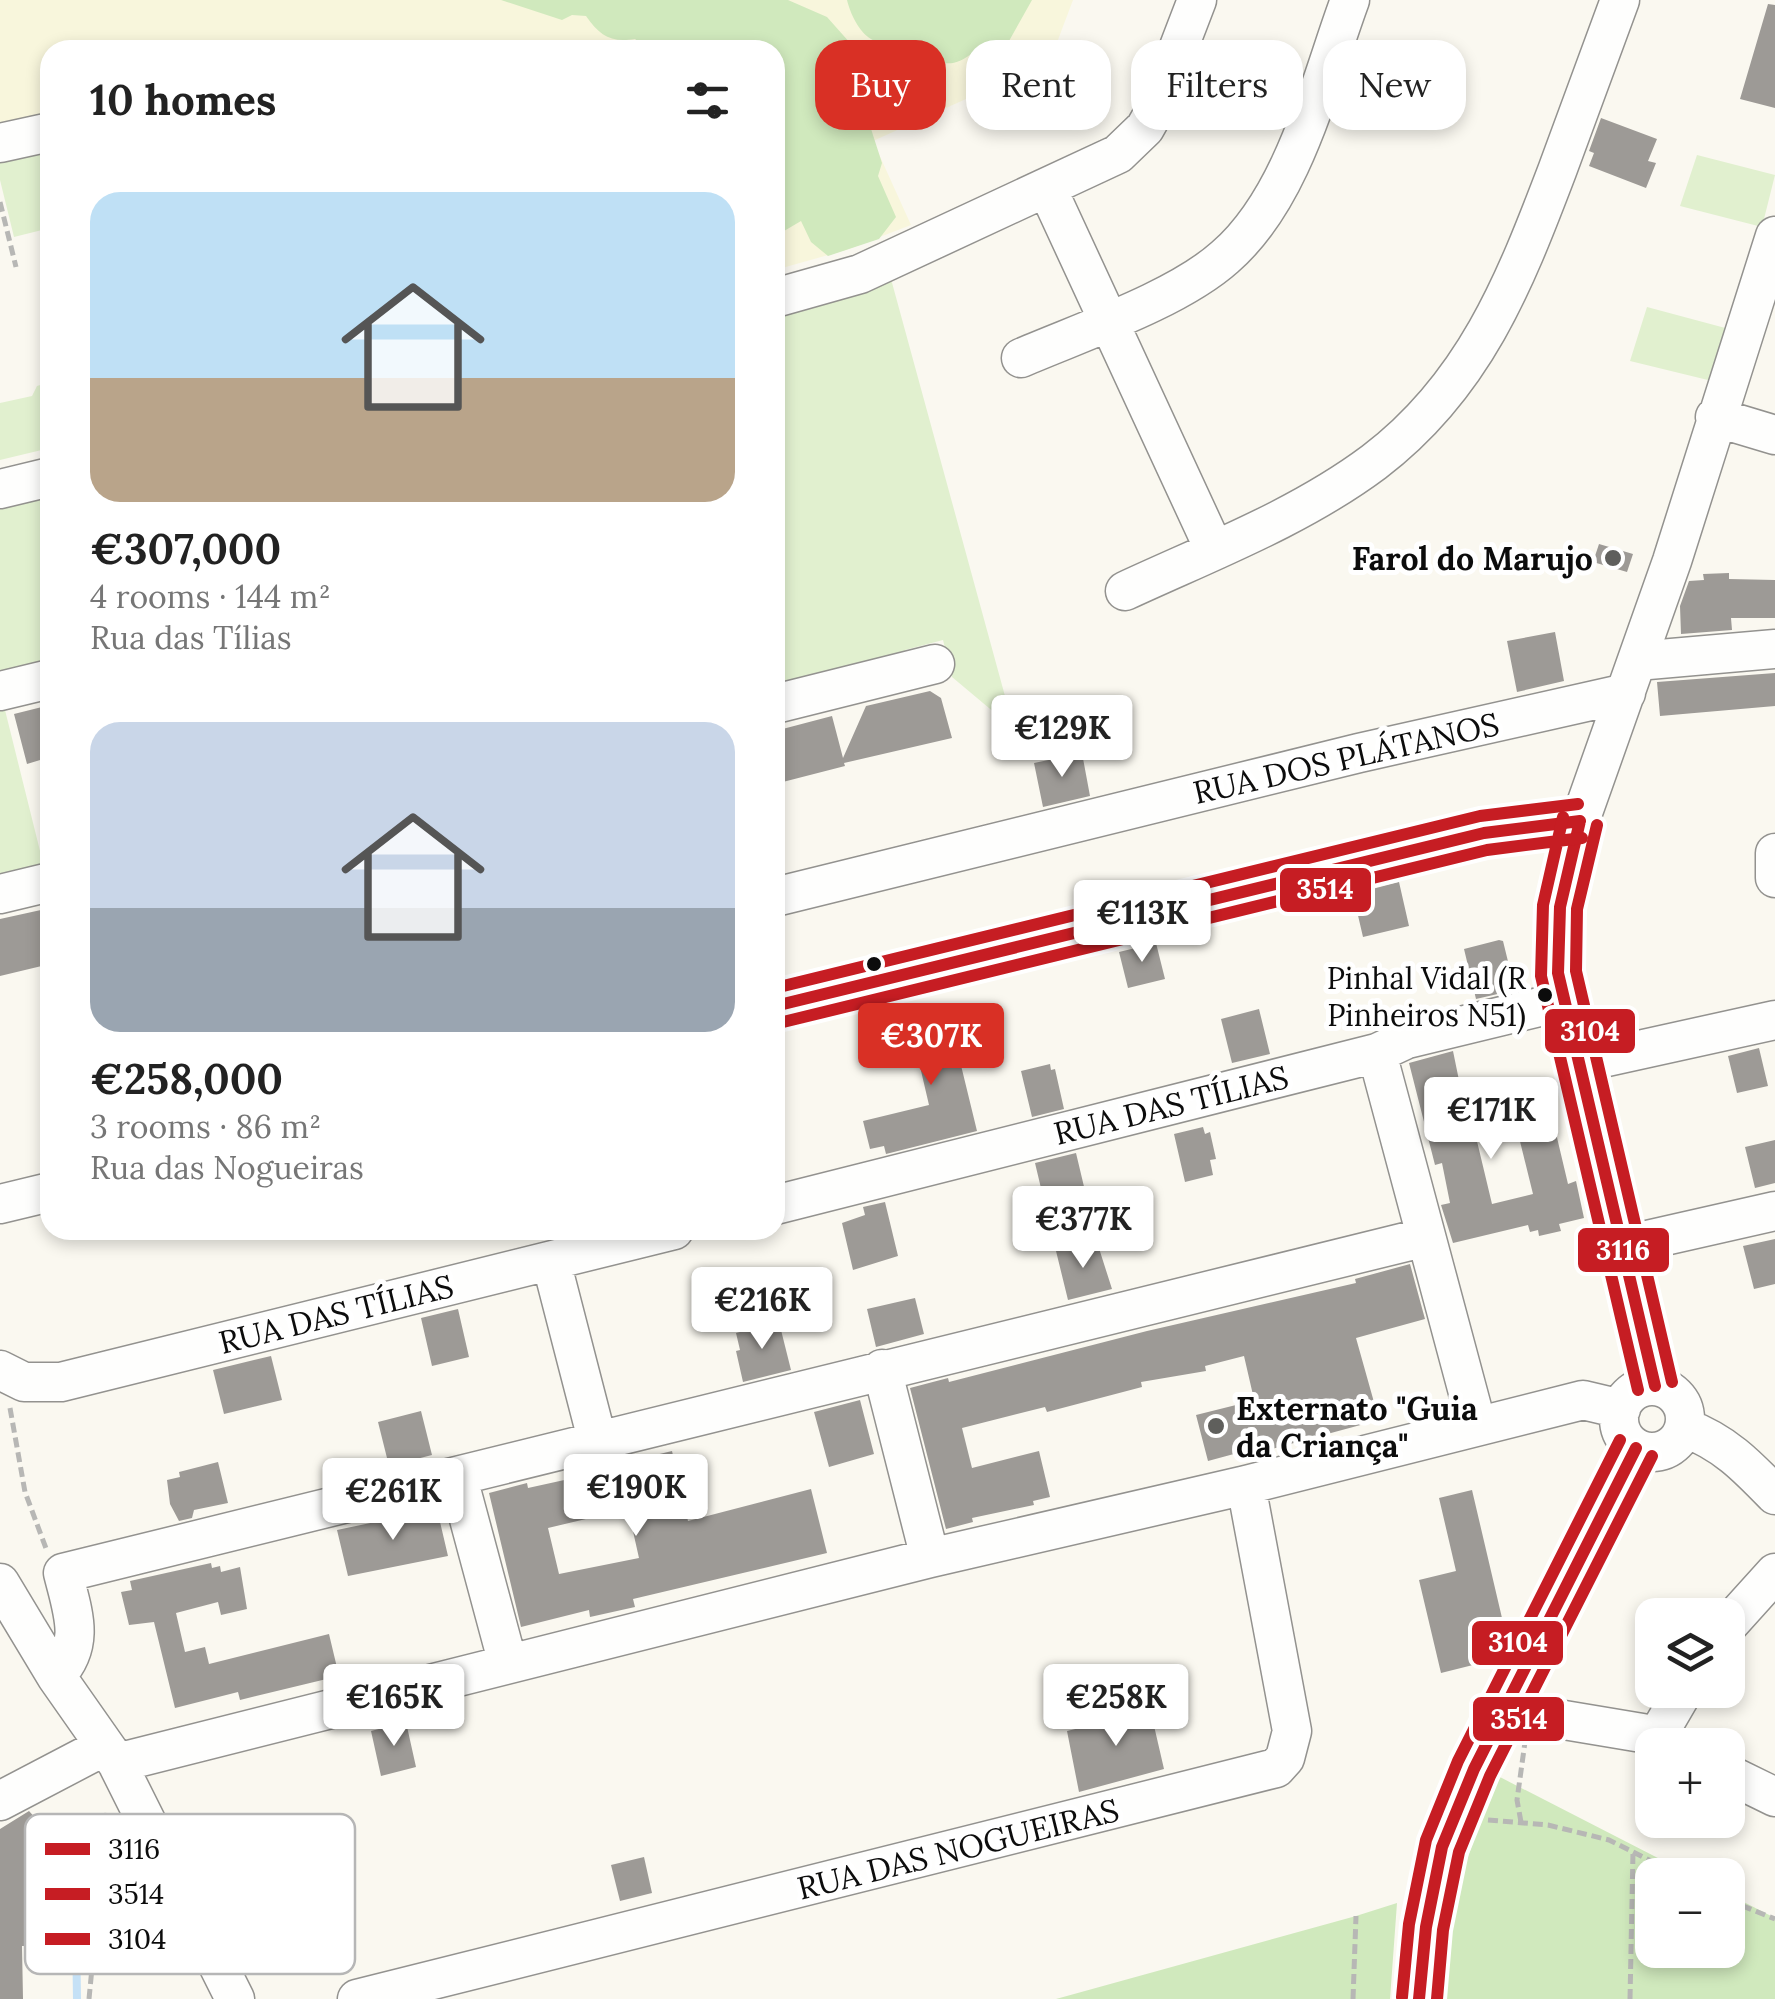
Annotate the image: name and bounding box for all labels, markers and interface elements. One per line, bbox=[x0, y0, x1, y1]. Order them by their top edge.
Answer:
chip: Buy bbox=[815, 40, 946, 130]
chip: Rent bbox=[966, 40, 1111, 130]
chip: Filters bbox=[1131, 40, 1303, 130]
chip: New bbox=[1323, 40, 1466, 130]
text: 10 homes bbox=[90, 73, 276, 127]
icon: filters bbox=[680, 73, 735, 128]
icon: home bbox=[323, 257, 503, 437]
text: €307,000 bbox=[90, 522, 281, 576]
place label: Farol do Marujo bbox=[1352, 538, 1593, 579]
marker: Farol do Marujo bbox=[1602, 547, 1624, 569]
text: 4 rooms · 144 m² bbox=[90, 576, 331, 617]
text: Rua das Tílias bbox=[90, 617, 292, 658]
pin: €129K bbox=[992, 695, 1132, 780]
street label: RUA DOS PLÁTANOS bbox=[1189, 703, 1503, 813]
text: €129K bbox=[1013, 707, 1111, 748]
icon: home bbox=[323, 787, 503, 967]
line badge: 3514 bbox=[1278, 866, 1373, 914]
text: 3514 bbox=[1296, 871, 1354, 907]
pin: €113K bbox=[1072, 880, 1212, 965]
text: €113K bbox=[1096, 892, 1188, 933]
unlabelled marker bbox=[864, 954, 884, 974]
place label: Pinhal Vidal (R Pinheiros N51) bbox=[1327, 959, 1526, 1035]
marker: Pinhal Vidal (R Pinheiros N51) bbox=[1535, 985, 1555, 1005]
pin: €307K bbox=[861, 1003, 1001, 1088]
line badge: 3104 bbox=[1543, 1007, 1637, 1055]
text: 3104 bbox=[1560, 1013, 1620, 1049]
text: €307K bbox=[880, 1015, 982, 1056]
text: €258,000 bbox=[90, 1052, 283, 1106]
street label: RUA DAS TÍLIAS bbox=[1050, 1056, 1292, 1154]
pin: €171K bbox=[1421, 1077, 1561, 1162]
text: €171K bbox=[1446, 1089, 1536, 1130]
text: 3 rooms · 86 m² bbox=[90, 1106, 321, 1147]
text: Rua das Nogueiras bbox=[90, 1147, 364, 1188]
pin: €377K bbox=[1013, 1186, 1153, 1271]
text: €377K bbox=[1034, 1198, 1132, 1239]
line badge: 3116 bbox=[1576, 1226, 1671, 1274]
text: 3116 bbox=[1596, 1232, 1650, 1268]
street label: RUA DAS TÍLIAS bbox=[215, 1265, 457, 1363]
pin: €216K bbox=[692, 1267, 832, 1352]
text: €216K bbox=[713, 1279, 811, 1320]
place label: Externato "Guia da Criança" bbox=[1236, 1388, 1478, 1466]
marker: Externato "Guia da Criança" bbox=[1205, 1415, 1227, 1437]
pin: €190K bbox=[566, 1454, 706, 1539]
pin: €261K bbox=[323, 1458, 463, 1543]
text: €190K bbox=[586, 1466, 686, 1507]
text: €261K bbox=[344, 1470, 442, 1511]
map controls bbox=[1635, 1598, 1745, 1968]
button: layers bbox=[1635, 1598, 1745, 1708]
line badge: 3104 bbox=[1470, 1619, 1565, 1667]
text: 3104 bbox=[1488, 1624, 1548, 1660]
pin: €165K bbox=[324, 1664, 464, 1749]
pin: €258K bbox=[1046, 1664, 1186, 1749]
text: €165K bbox=[345, 1676, 443, 1717]
text: €258K bbox=[1065, 1676, 1167, 1717]
line badge: 3514 bbox=[1471, 1695, 1566, 1743]
text: 3514 bbox=[1490, 1701, 1548, 1737]
button: + bbox=[1635, 1728, 1745, 1838]
street label: RUA DAS NOGUEIRAS bbox=[793, 1789, 1123, 1909]
legend bbox=[25, 1814, 355, 1974]
text: 3116 bbox=[108, 1831, 160, 1867]
button: − bbox=[1635, 1858, 1745, 1968]
text: 3514 bbox=[108, 1876, 164, 1912]
text: 3104 bbox=[108, 1921, 166, 1957]

